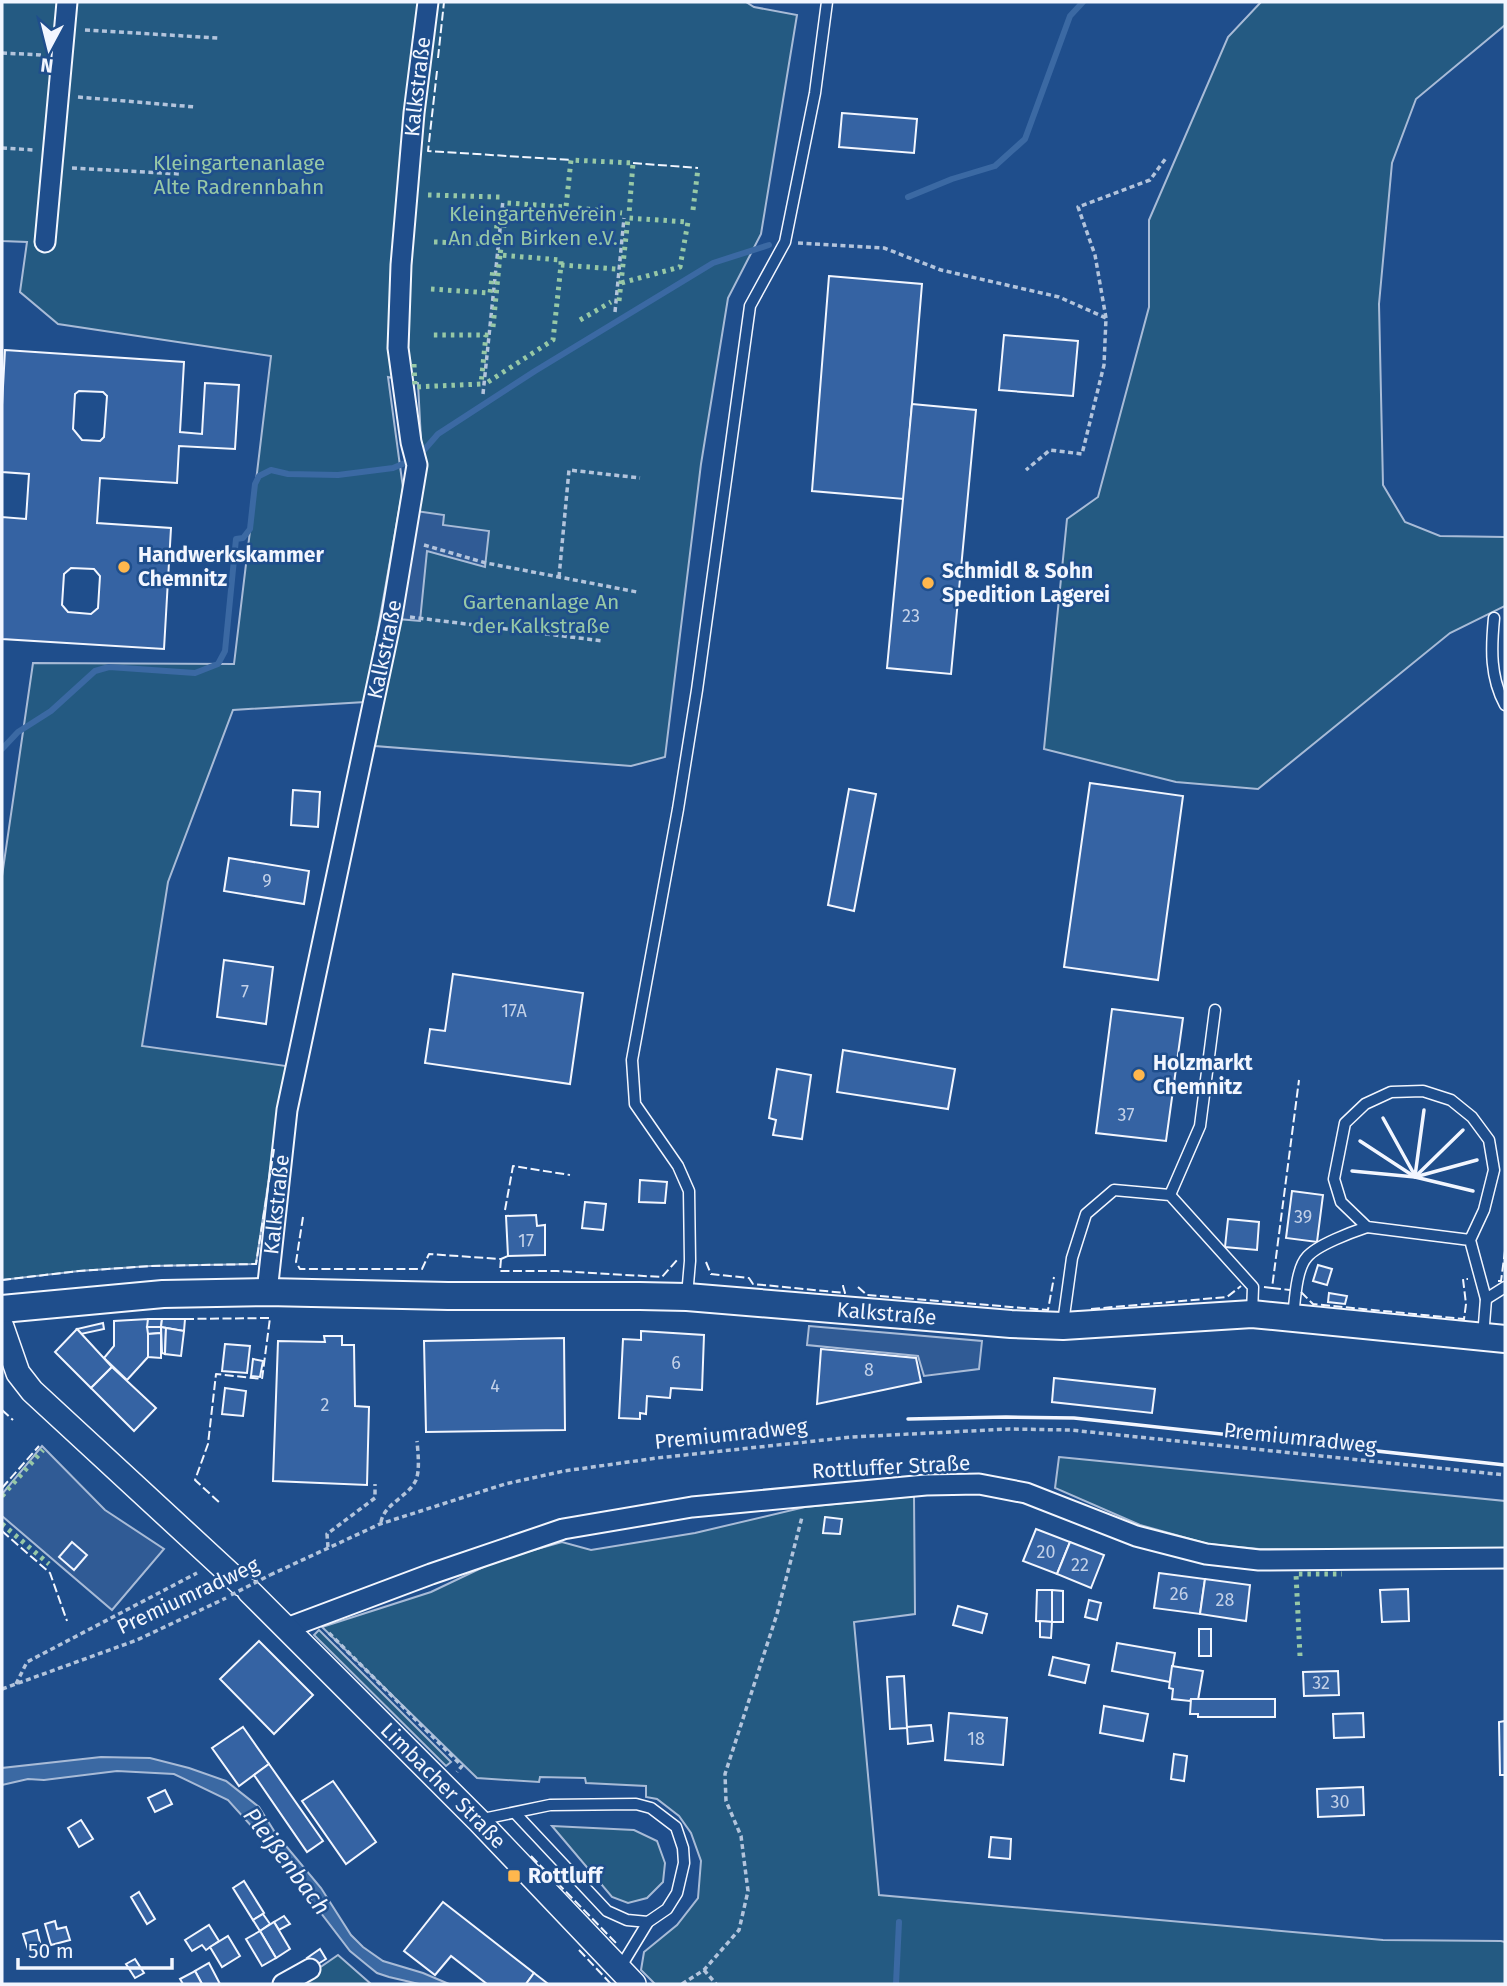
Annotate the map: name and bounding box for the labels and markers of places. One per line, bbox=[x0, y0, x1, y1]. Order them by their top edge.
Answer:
place label: Handwerkskammer Chemnitz bbox=[138, 542, 324, 592]
place label: Schmidl & Sohn Spedition Lagerei bbox=[942, 558, 1110, 608]
marker: Handwerkskammer Chemnitz bbox=[116, 559, 132, 575]
marker: Schmidl & Sohn Spedition Lagerei bbox=[920, 575, 936, 591]
place label: Holzmarkt Chemnitz bbox=[1153, 1050, 1254, 1100]
marker: Holzmarkt Chemnitz bbox=[1131, 1067, 1147, 1083]
place label: Rottluff bbox=[528, 1863, 605, 1889]
marker: Rottluff bbox=[506, 1868, 522, 1884]

